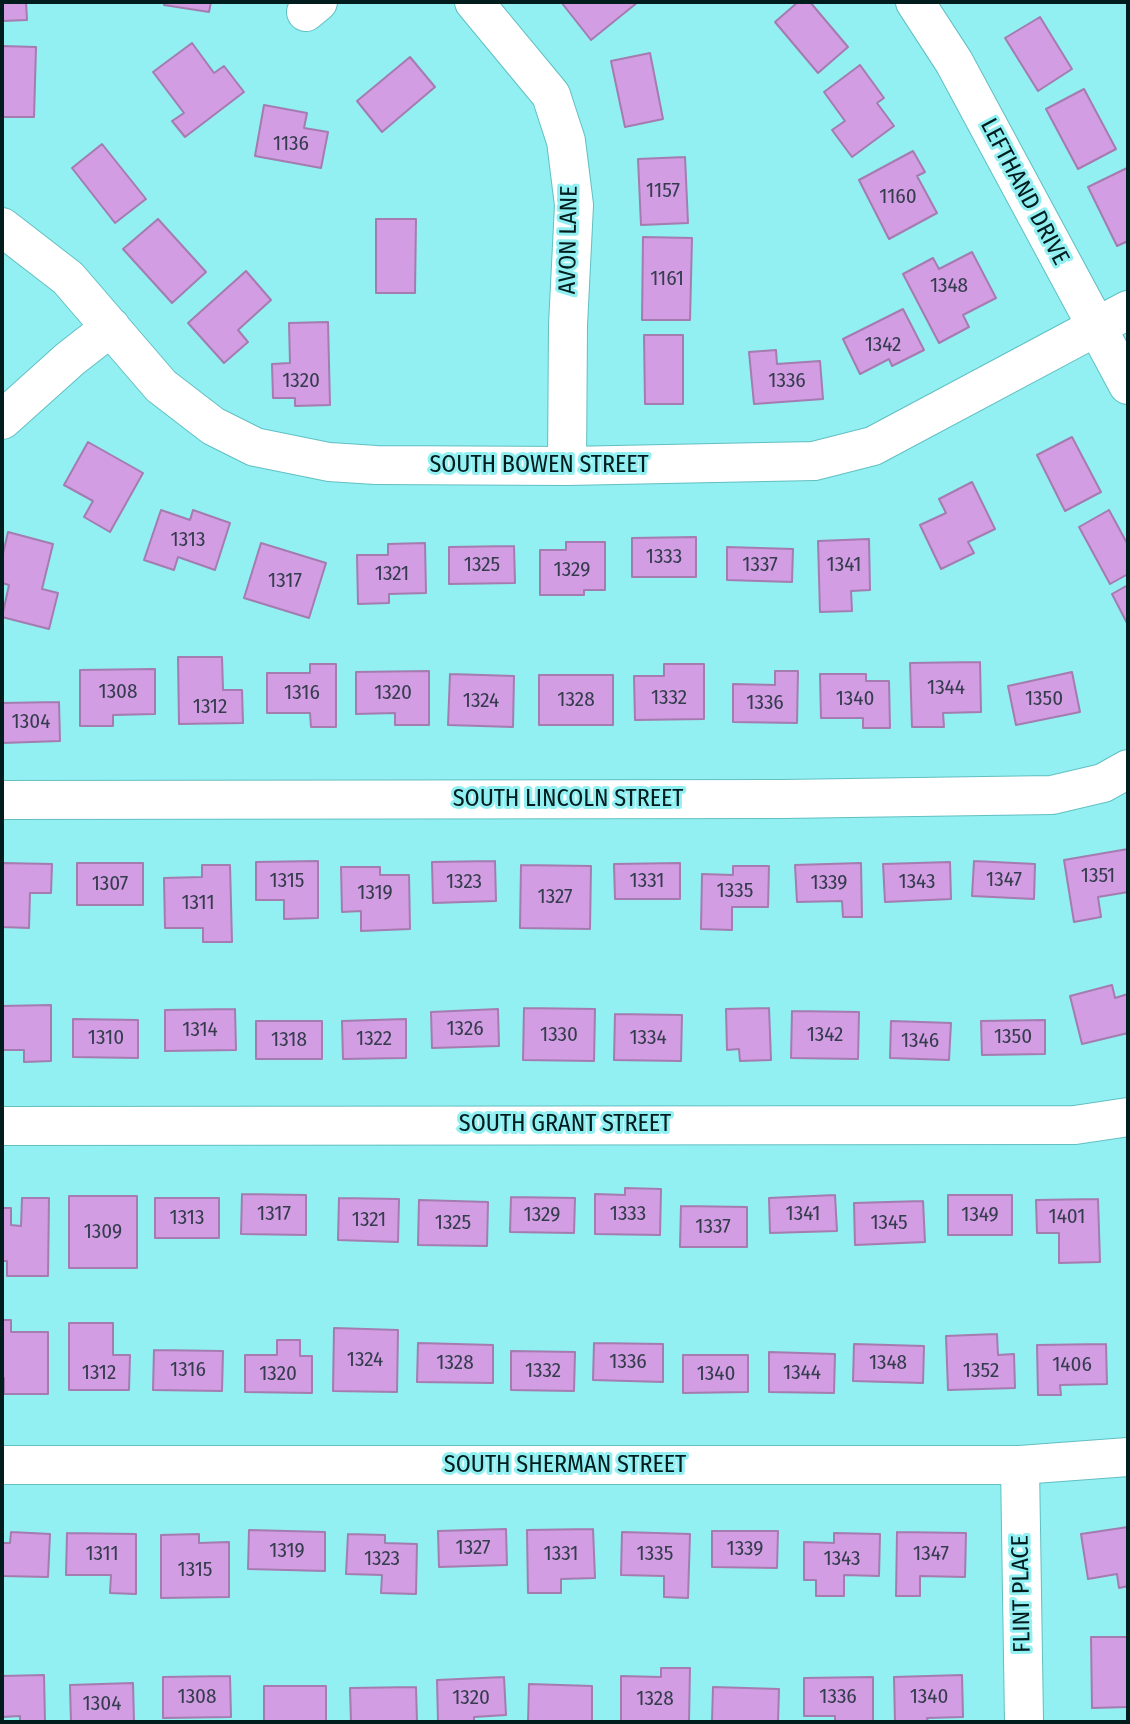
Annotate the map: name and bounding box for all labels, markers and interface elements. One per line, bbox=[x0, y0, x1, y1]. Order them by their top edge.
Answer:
street label: LEFTHAND DRIVE bbox=[973, 114, 1075, 270]
house number: 1136 bbox=[273, 131, 309, 157]
house number: 1157 bbox=[646, 178, 680, 204]
house number: 1160 bbox=[879, 184, 917, 210]
street label: AVON LANE bbox=[554, 185, 584, 295]
house number: 1161 bbox=[650, 266, 684, 292]
house number: 1348 bbox=[930, 273, 968, 299]
house number: 1342 bbox=[865, 332, 901, 358]
house number: 1320 bbox=[282, 368, 320, 394]
house number: 1336 bbox=[768, 368, 806, 394]
street label: SOUTH BOWEN STREET bbox=[429, 451, 649, 479]
house number: 1313 bbox=[171, 527, 205, 553]
house number: 1333 bbox=[646, 544, 682, 570]
house number: 1325 bbox=[464, 552, 500, 578]
house number: 1337 bbox=[742, 552, 778, 578]
house number: 1341 bbox=[827, 552, 861, 578]
house number: 1329 bbox=[554, 557, 590, 583]
house number: 1321 bbox=[375, 561, 409, 587]
house number: 1317 bbox=[268, 568, 302, 594]
house number: 1344 bbox=[927, 675, 965, 701]
house number: 1308 bbox=[98, 679, 138, 705]
house number: 1316 bbox=[284, 680, 320, 706]
house number: 1320 bbox=[374, 680, 412, 706]
house number: 1332 bbox=[651, 685, 687, 711]
house number: 1340 bbox=[836, 686, 874, 712]
house number: 1350 bbox=[1025, 686, 1063, 712]
house number: 1328 bbox=[557, 687, 595, 713]
house number: 1324 bbox=[463, 688, 499, 714]
house number: 1336 bbox=[746, 690, 784, 716]
house number: 1312 bbox=[193, 694, 227, 720]
house number: 1304 bbox=[12, 709, 50, 735]
street label: SOUTH LINCOLN STREET bbox=[453, 785, 683, 813]
house number: 1351 bbox=[1081, 863, 1115, 889]
house number: 1347 bbox=[986, 867, 1022, 893]
house number: 1315 bbox=[270, 868, 304, 894]
house number: 1331 bbox=[630, 868, 664, 894]
house number: 1323 bbox=[446, 869, 482, 895]
house number: 1343 bbox=[899, 869, 935, 895]
house number: 1339 bbox=[810, 870, 848, 896]
house number: 1307 bbox=[92, 871, 128, 897]
house number: 1335 bbox=[717, 878, 753, 904]
house number: 1319 bbox=[357, 880, 393, 906]
house number: 1327 bbox=[537, 884, 573, 910]
house number: 1311 bbox=[181, 890, 215, 916]
house number: 1326 bbox=[446, 1016, 484, 1042]
house number: 1314 bbox=[182, 1017, 218, 1043]
house number: 1330 bbox=[540, 1022, 578, 1048]
house number: 1342 bbox=[807, 1022, 843, 1048]
house number: 1350 bbox=[994, 1024, 1032, 1050]
house number: 1310 bbox=[88, 1025, 124, 1051]
house number: 1334 bbox=[629, 1025, 667, 1051]
house number: 1322 bbox=[356, 1026, 392, 1052]
house number: 1318 bbox=[271, 1027, 307, 1053]
house number: 1346 bbox=[901, 1028, 939, 1054]
street label: SOUTH GRANT STREET bbox=[459, 1110, 671, 1138]
house number: 1317 bbox=[257, 1201, 291, 1227]
house number: 1333 bbox=[610, 1201, 646, 1227]
house number: 1341 bbox=[786, 1201, 820, 1227]
house number: 1329 bbox=[524, 1202, 560, 1228]
house number: 1349 bbox=[961, 1202, 999, 1228]
house number: 1401 bbox=[1049, 1204, 1085, 1230]
house number: 1313 bbox=[170, 1205, 204, 1231]
house number: 1321 bbox=[352, 1207, 386, 1233]
house number: 1325 bbox=[435, 1210, 471, 1236]
house number: 1345 bbox=[870, 1210, 908, 1236]
house number: 1337 bbox=[695, 1214, 731, 1240]
house number: 1309 bbox=[84, 1219, 122, 1245]
house number: 1324 bbox=[347, 1347, 383, 1373]
house number: 1336 bbox=[609, 1349, 647, 1375]
house number: 1328 bbox=[436, 1350, 474, 1376]
house number: 1348 bbox=[869, 1350, 907, 1376]
house number: 1406 bbox=[1052, 1352, 1092, 1378]
house number: 1316 bbox=[170, 1357, 206, 1383]
house number: 1332 bbox=[525, 1358, 561, 1384]
house number: 1352 bbox=[963, 1358, 999, 1384]
house number: 1312 bbox=[82, 1360, 116, 1386]
house number: 1344 bbox=[783, 1360, 821, 1386]
house number: 1320 bbox=[259, 1361, 297, 1387]
house number: 1340 bbox=[697, 1361, 735, 1387]
street label: SOUTH SHERMAN STREET bbox=[444, 1451, 686, 1479]
house number: 1327 bbox=[455, 1535, 491, 1561]
street label: FLINT PLACE bbox=[1007, 1535, 1037, 1653]
house number: 1339 bbox=[726, 1536, 764, 1562]
house number: 1319 bbox=[269, 1538, 305, 1564]
house number: 1311 bbox=[85, 1541, 119, 1567]
house number: 1331 bbox=[544, 1541, 578, 1567]
house number: 1335 bbox=[637, 1541, 673, 1567]
house number: 1347 bbox=[913, 1541, 949, 1567]
house number: 1323 bbox=[364, 1546, 400, 1572]
house number: 1343 bbox=[824, 1546, 860, 1572]
house number: 1315 bbox=[178, 1557, 212, 1583]
house number: 1308 bbox=[177, 1684, 217, 1710]
house number: 1336 bbox=[819, 1684, 857, 1710]
house number: 1340 bbox=[910, 1684, 948, 1710]
house number: 1320 bbox=[452, 1685, 490, 1711]
house number: 1328 bbox=[636, 1686, 674, 1712]
house number: 1304 bbox=[83, 1691, 121, 1717]

